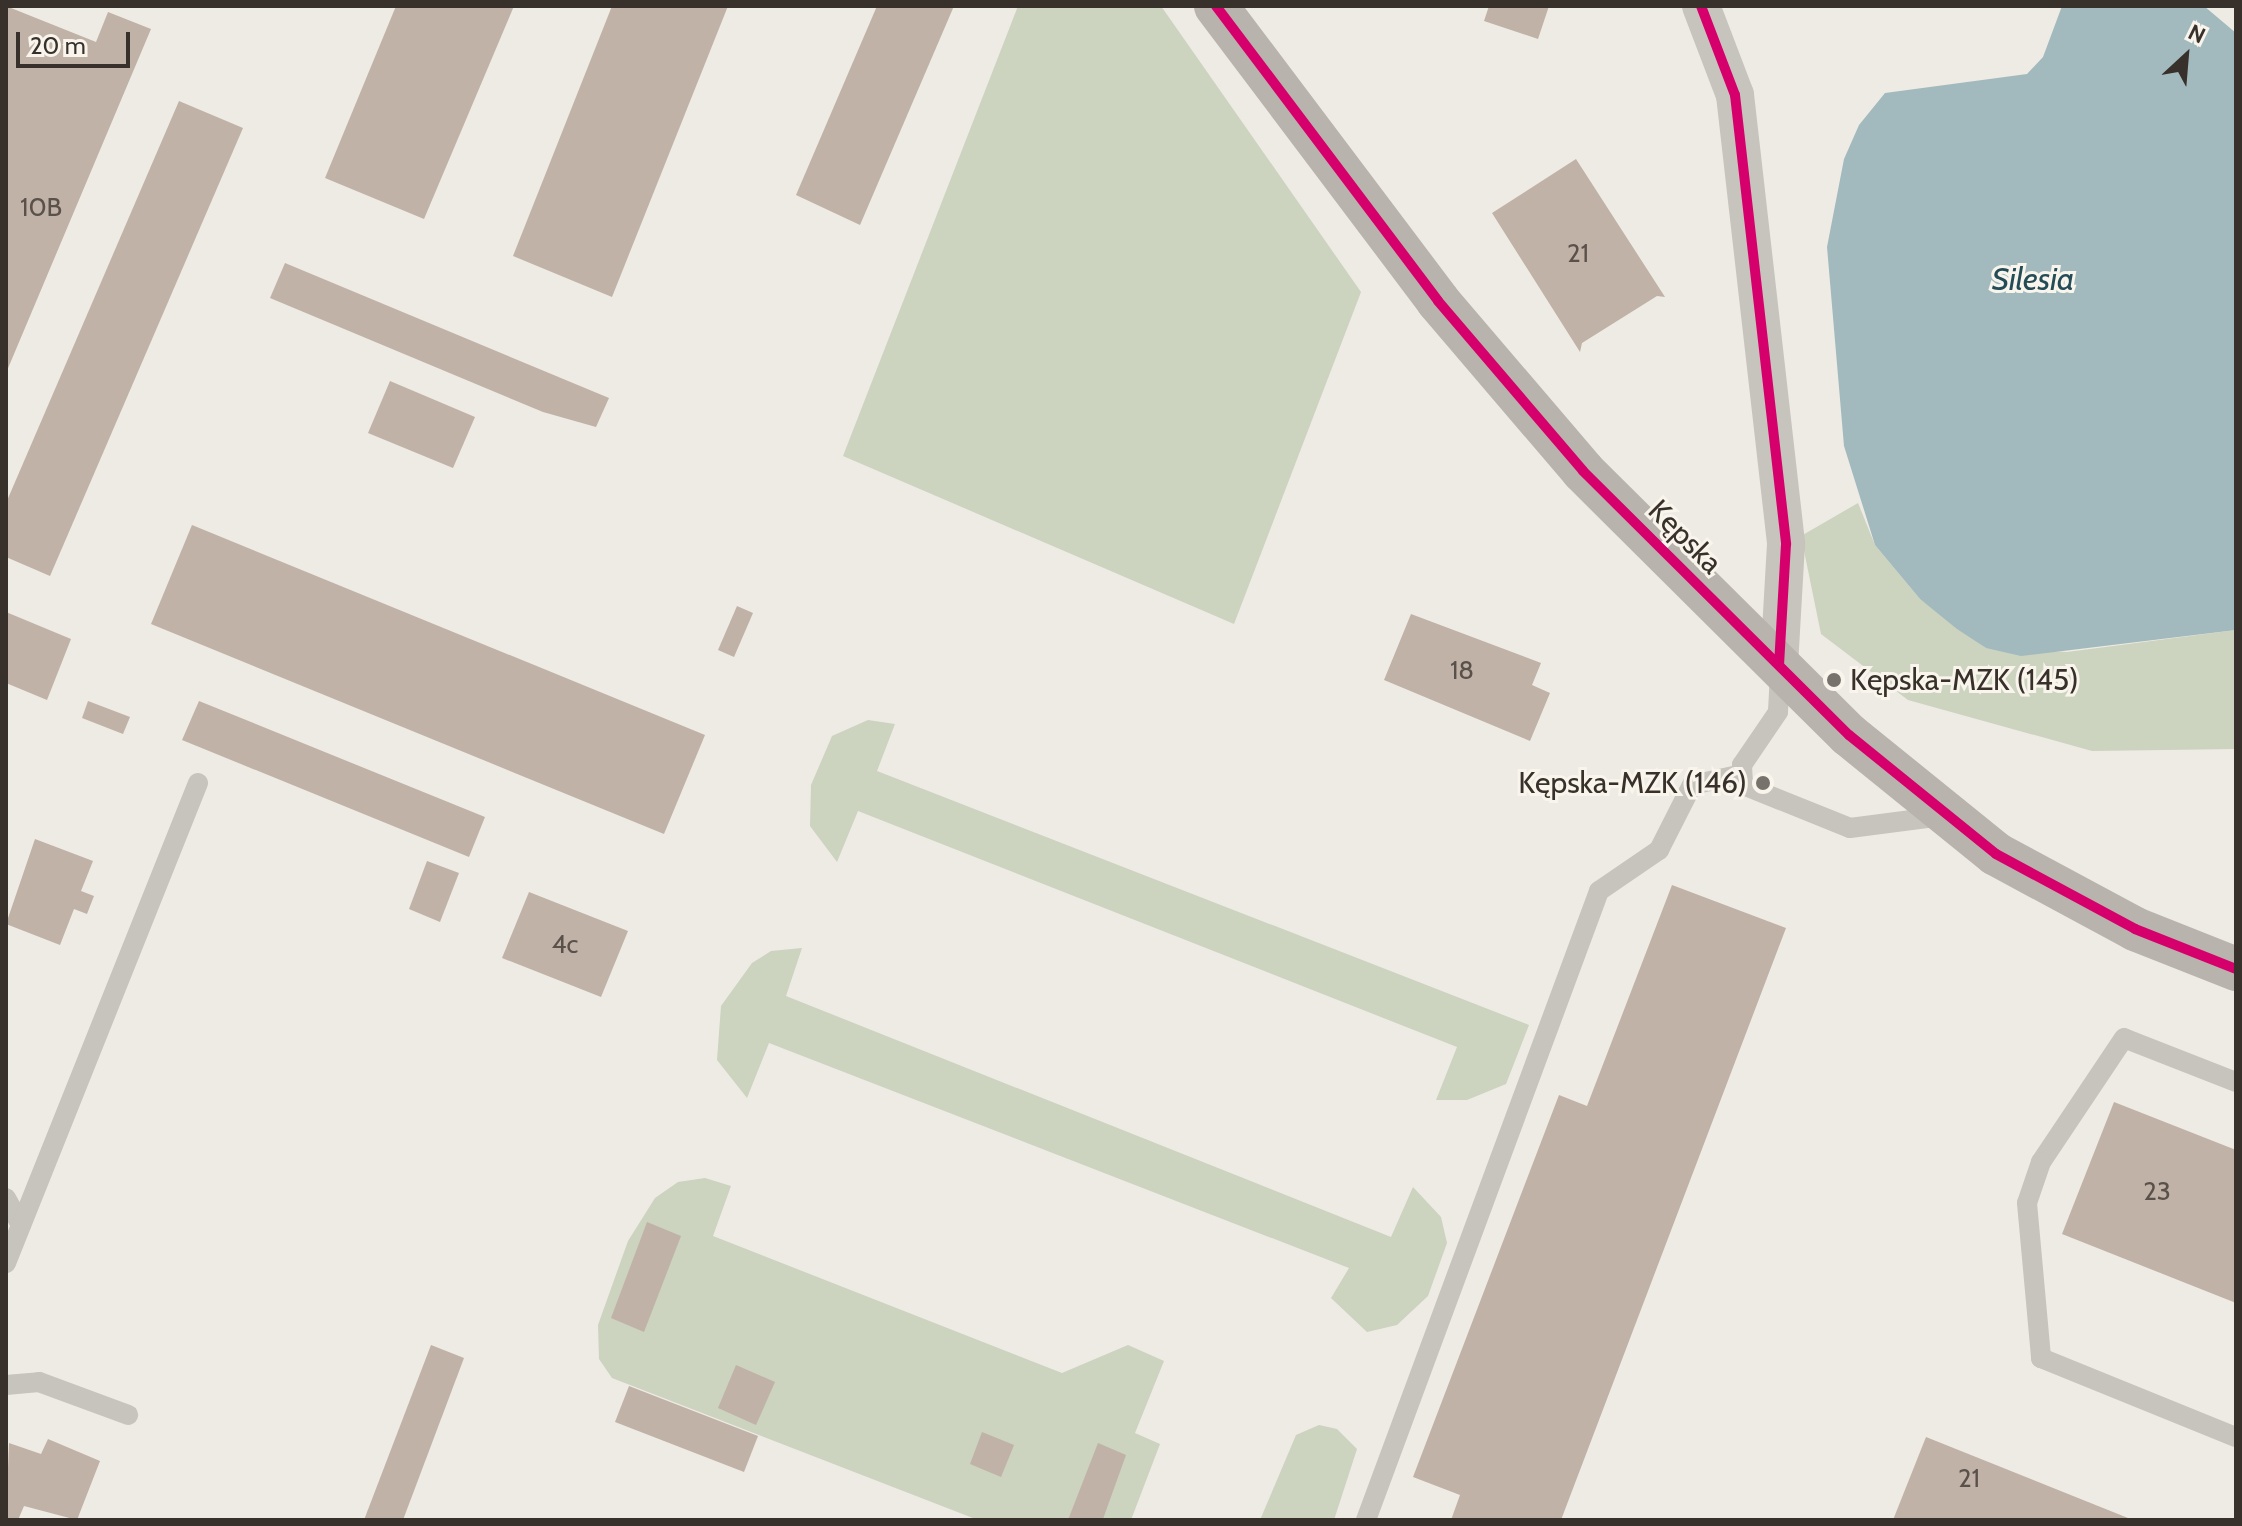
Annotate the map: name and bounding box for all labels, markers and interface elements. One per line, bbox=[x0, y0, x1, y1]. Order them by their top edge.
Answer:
scale bar bbox=[20, 16, 134, 66]
north arrow bbox=[2146, 16, 2226, 96]
text: N bbox=[2184, 18, 2210, 50]
text: 20 m bbox=[30, 31, 86, 60]
house number: 10B bbox=[20, 192, 62, 224]
house number: 21 bbox=[1567, 238, 1589, 270]
water label: Silesia bbox=[1992, 260, 2074, 298]
street label: Kępska bbox=[1641, 493, 1729, 581]
house number: 18 bbox=[1450, 655, 1474, 687]
place label: Kępska-MZK (145) bbox=[1850, 662, 2079, 698]
marker: Kępska-MZK (145) bbox=[1825, 671, 1843, 689]
place label: Kępska-MZK (146) bbox=[1518, 765, 1747, 801]
marker: Kępska-MZK (146) bbox=[1754, 774, 1772, 792]
house number: 4c bbox=[552, 929, 578, 961]
house number: 23 bbox=[2143, 1176, 2171, 1208]
house number: 21 bbox=[1958, 1463, 1980, 1495]

